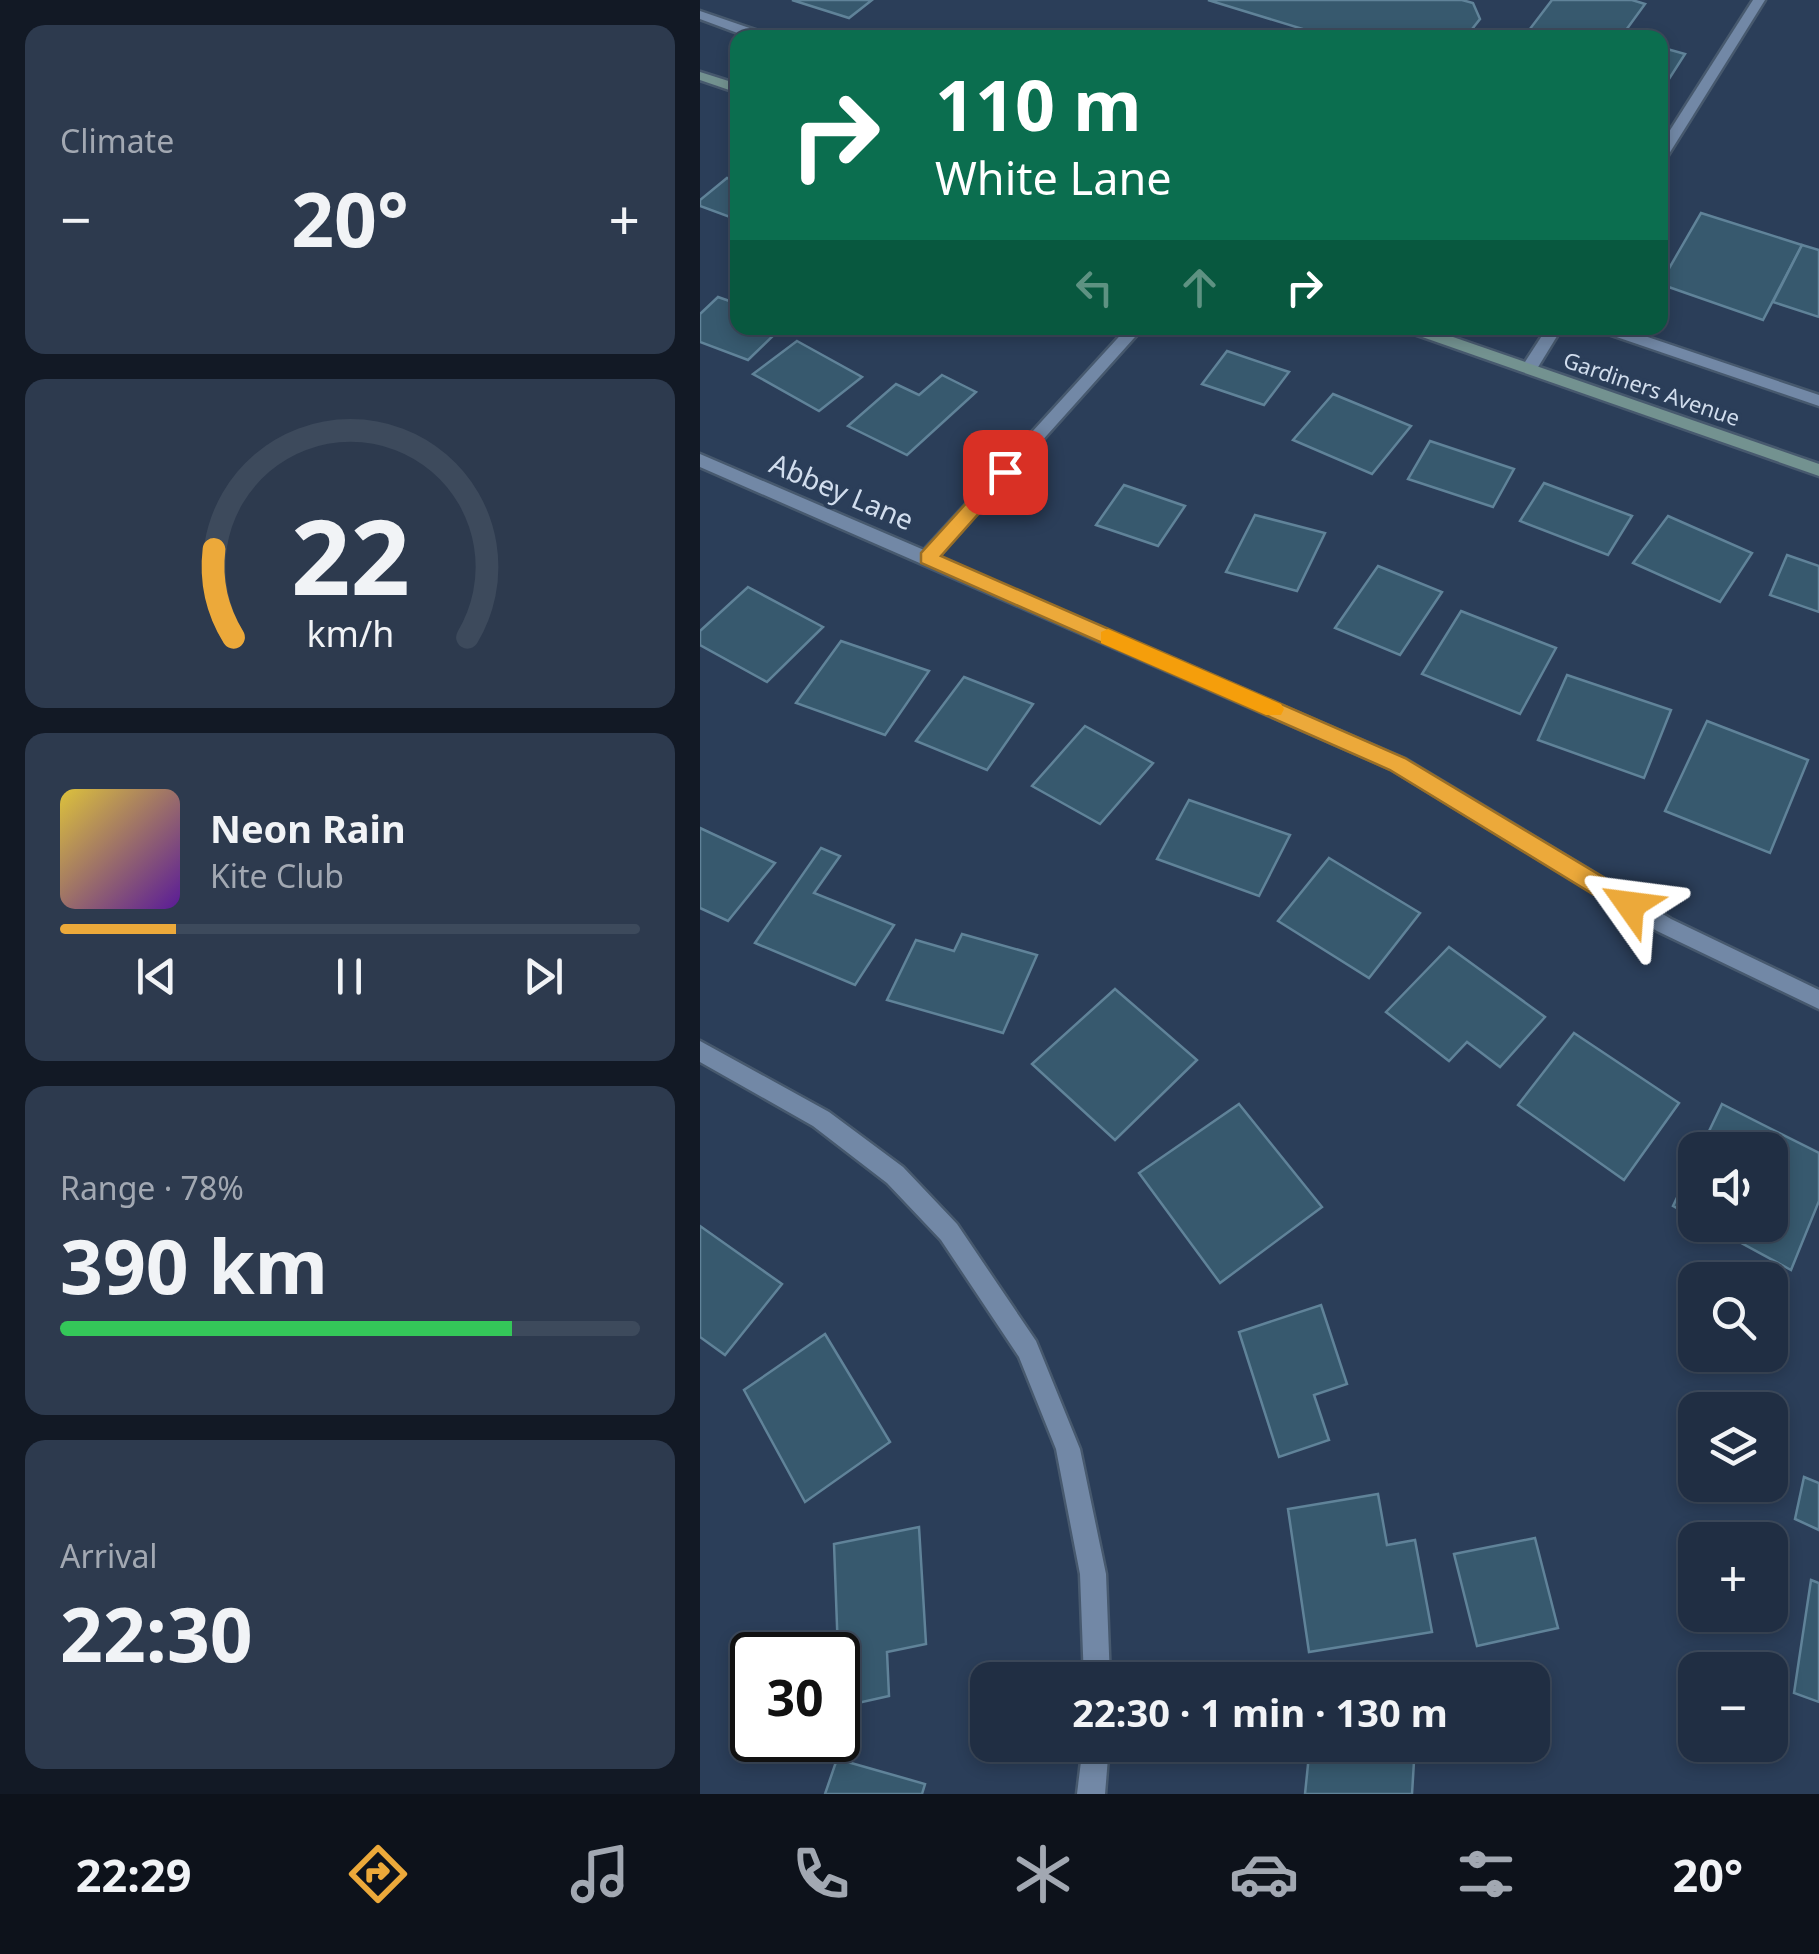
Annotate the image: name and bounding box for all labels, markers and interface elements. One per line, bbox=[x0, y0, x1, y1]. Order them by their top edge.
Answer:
text: 110 m bbox=[935, 56, 1142, 152]
icon: right bbox=[770, 70, 900, 200]
text: Climate bbox=[60, 119, 174, 162]
text: White Lane bbox=[935, 147, 1172, 208]
text: 20° bbox=[291, 167, 409, 269]
text: − bbox=[60, 181, 91, 256]
text: + bbox=[609, 181, 640, 256]
icon: left bbox=[1067, 260, 1122, 315]
icon: ahead bbox=[1172, 260, 1227, 315]
icon: right bbox=[1277, 260, 1332, 315]
street label: Gardiners Avenue bbox=[1560, 344, 1744, 432]
pin bbox=[963, 430, 1048, 515]
street label: Abbey Lane bbox=[764, 444, 920, 538]
icon: arrive bbox=[978, 445, 1033, 500]
text: 22 bbox=[291, 484, 409, 625]
text: km/h bbox=[306, 609, 394, 657]
text: Neon Rain bbox=[210, 802, 406, 854]
position arrow bbox=[1578, 853, 1682, 957]
text: Kite Club bbox=[210, 854, 344, 897]
icon: previous bbox=[129, 949, 184, 1004]
icon: pause bbox=[322, 949, 377, 1004]
icon: next bbox=[516, 949, 571, 1004]
map controls bbox=[1678, 1132, 1788, 1762]
button: sound bbox=[1678, 1132, 1788, 1242]
text: Range · 78% bbox=[60, 1166, 244, 1209]
text: 390 km bbox=[60, 1214, 328, 1316]
button: search bbox=[1678, 1262, 1788, 1372]
button: layers bbox=[1678, 1392, 1788, 1502]
button: + bbox=[1678, 1522, 1788, 1632]
text: Arrival bbox=[60, 1534, 158, 1577]
text: 22:30 bbox=[60, 1582, 253, 1684]
speed limit sign: 30 bbox=[730, 1632, 860, 1762]
button: − bbox=[1678, 1652, 1788, 1762]
text: 22:30 · 1 min · 130 m bbox=[1072, 1686, 1448, 1738]
icon: directions bbox=[343, 1839, 413, 1909]
icon: music bbox=[565, 1839, 635, 1909]
icon: phone bbox=[786, 1839, 856, 1909]
icon: climate bbox=[1008, 1839, 1078, 1909]
icon: car bbox=[1229, 1839, 1299, 1909]
icon: filters bbox=[1451, 1839, 1521, 1909]
text: 22:29 bbox=[76, 1844, 191, 1905]
text: 20° bbox=[1673, 1844, 1743, 1905]

